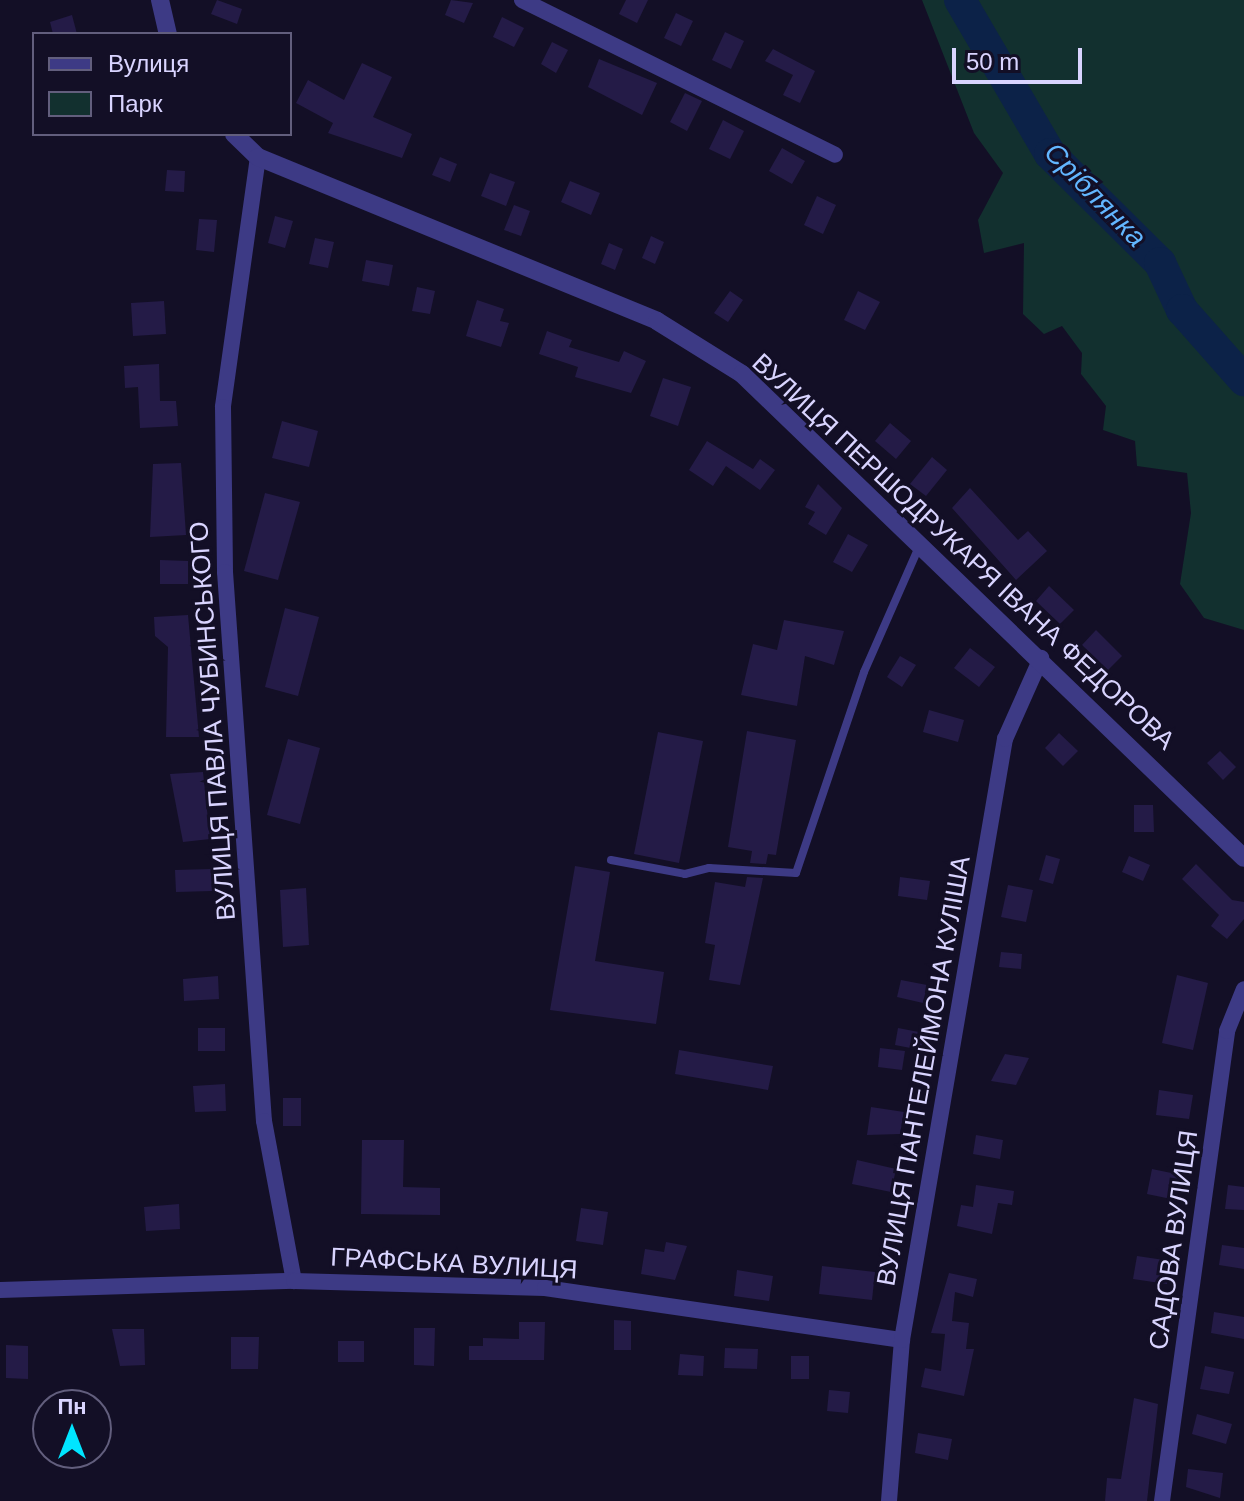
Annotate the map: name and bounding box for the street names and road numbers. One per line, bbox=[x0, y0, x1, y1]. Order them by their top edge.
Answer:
street label: ВУЛИЦЯ ПЕРШОДРУКАРЯ ІВАНА ФЕДОРОВА bbox=[745, 347, 1181, 757]
street label: ВУЛИЦЯ ПАВЛА ЧУБИНСЬКОГО bbox=[183, 520, 243, 922]
street label: ВУЛИЦЯ ПАНТЕЛЕЙМОНА КУЛІША bbox=[871, 854, 977, 1288]
street label: САДОВА ВУЛИЦЯ bbox=[1143, 1128, 1205, 1352]
street label: ГРАФСЬКА ВУЛИЦЯ bbox=[330, 1242, 578, 1286]

